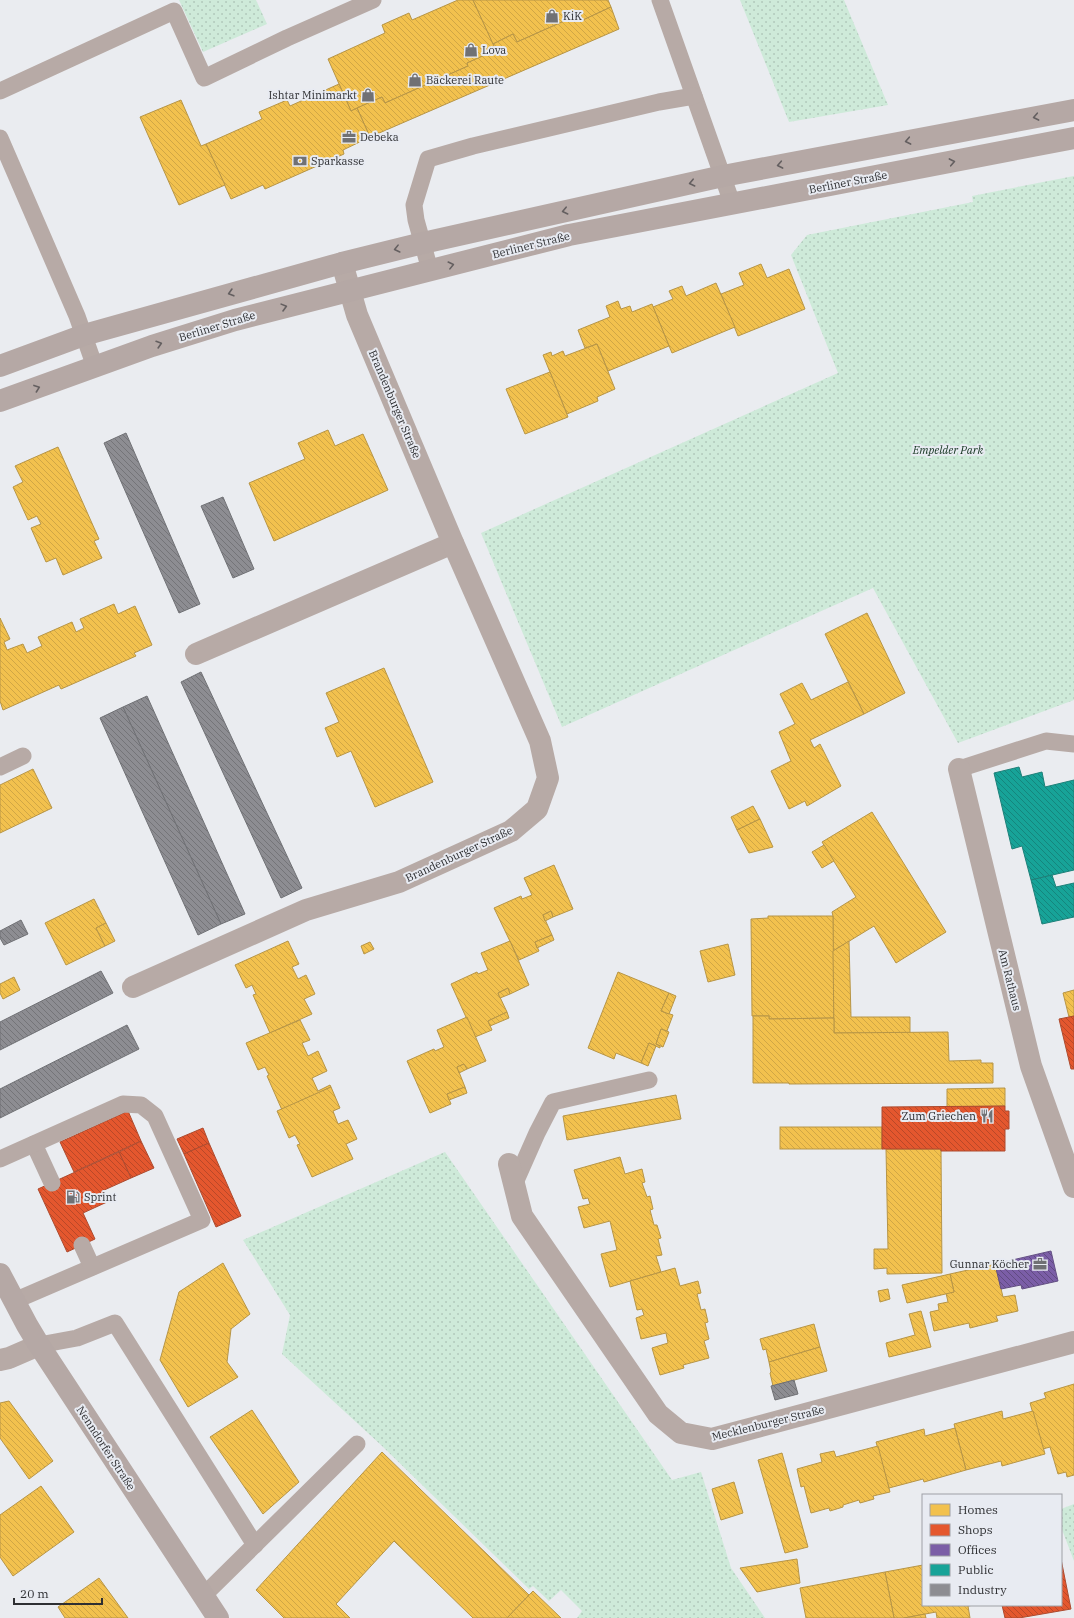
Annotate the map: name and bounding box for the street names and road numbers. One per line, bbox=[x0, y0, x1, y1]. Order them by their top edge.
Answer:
street label: Berliner Straße bbox=[808, 168, 888, 196]
street label: Berliner Straße bbox=[491, 229, 571, 261]
street label: Berliner Straße bbox=[177, 308, 257, 344]
street label: Brandenburger Straße bbox=[366, 348, 424, 460]
street label: Brandenburger Straße bbox=[403, 823, 515, 885]
street label: Am Rathaus bbox=[996, 948, 1024, 1012]
street label: Mecklenburger Straße bbox=[710, 1402, 826, 1444]
street label: Nenndorfer Straße bbox=[74, 1403, 138, 1493]

